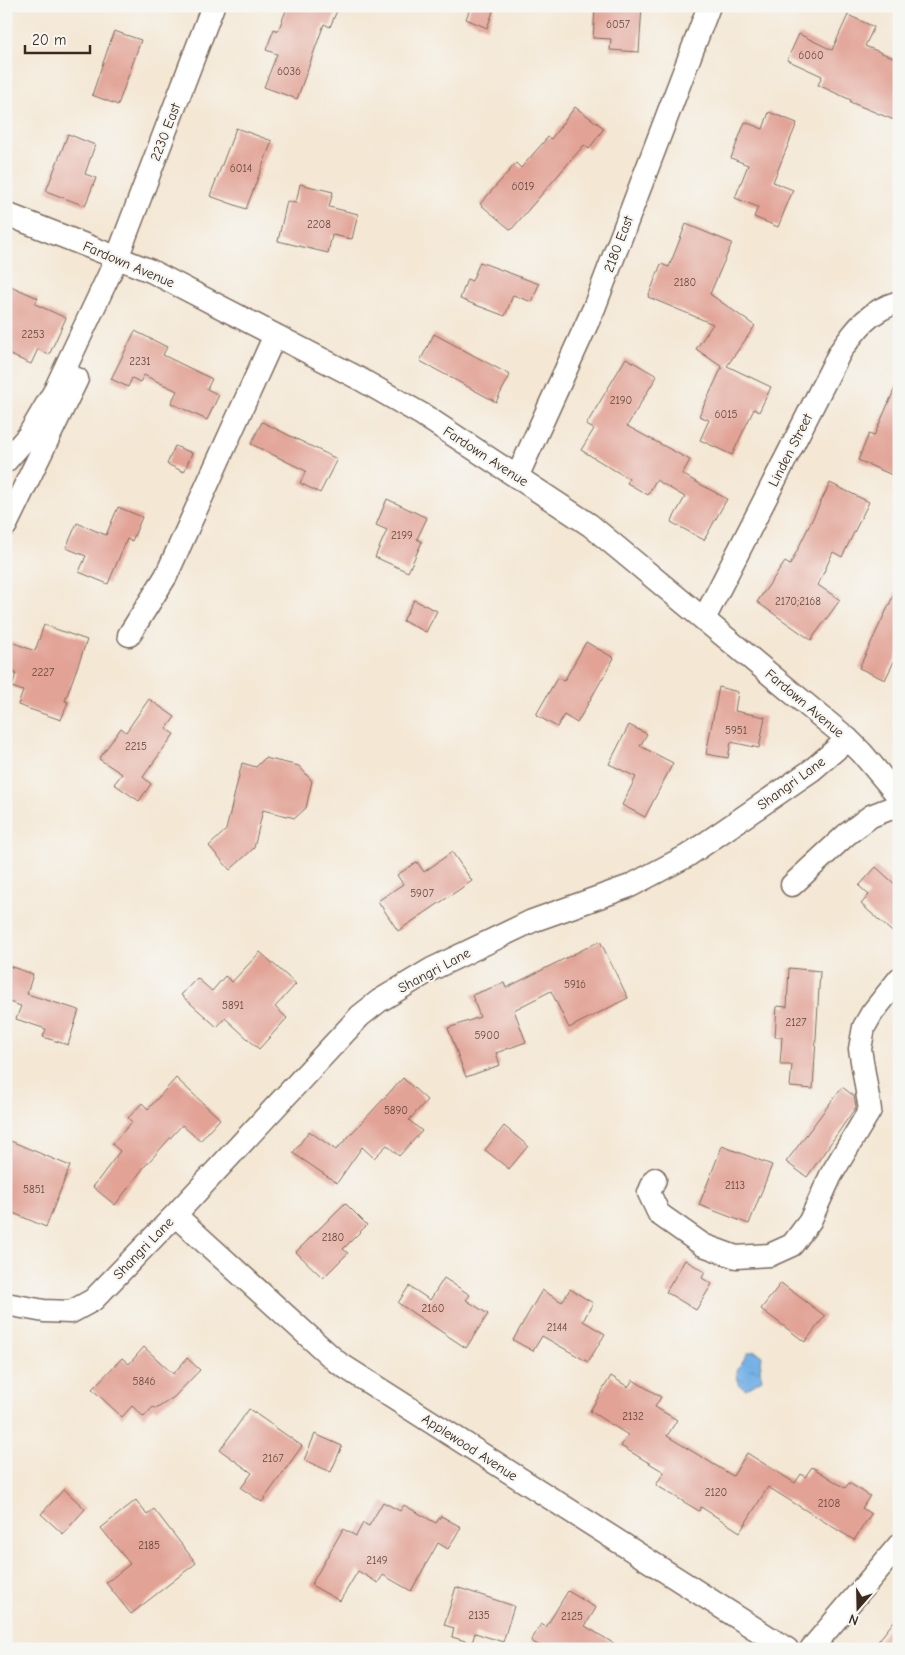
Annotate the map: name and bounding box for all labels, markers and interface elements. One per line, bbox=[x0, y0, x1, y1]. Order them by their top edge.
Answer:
house number: 6057 bbox=[606, 18, 630, 31]
scale bar bbox=[25, 22, 90, 54]
text: 20 m bbox=[32, 31, 66, 49]
house number: 6060 bbox=[798, 49, 824, 62]
house number: 6036 bbox=[277, 65, 301, 78]
street label: 2230 East bbox=[147, 100, 185, 163]
house number: 6014 bbox=[230, 162, 252, 175]
house number: 6019 bbox=[512, 180, 535, 193]
street label: 2180 East bbox=[600, 213, 637, 275]
house number: 2208 bbox=[307, 218, 331, 231]
street label: Fardown Avenue bbox=[80, 238, 177, 291]
house number: 2180 bbox=[674, 276, 696, 289]
house number: 2253 bbox=[21, 328, 45, 341]
house number: 2231 bbox=[129, 355, 151, 368]
house number: 2190 bbox=[610, 394, 632, 407]
house number: 6015 bbox=[715, 408, 738, 421]
street label: Linden Street bbox=[765, 410, 817, 490]
street label: Fardown Avenue bbox=[440, 423, 531, 490]
house number: 2199 bbox=[391, 529, 413, 542]
house number: 2170;2168 bbox=[775, 595, 821, 608]
street label: Fardown Avenue bbox=[762, 665, 848, 741]
house number: 2227 bbox=[32, 666, 54, 679]
house number: 5951 bbox=[725, 724, 747, 737]
house number: 2215 bbox=[125, 740, 147, 753]
street label: Shangri Lane bbox=[754, 753, 829, 814]
house number: 5907 bbox=[410, 887, 434, 900]
street label: Shangri Lane bbox=[395, 944, 473, 997]
house number: 5916 bbox=[564, 978, 586, 991]
house number: 5891 bbox=[222, 999, 244, 1012]
house number: 2127 bbox=[785, 1016, 807, 1029]
house number: 5900 bbox=[474, 1029, 500, 1042]
house number: 5890 bbox=[384, 1104, 408, 1117]
house number: 2113 bbox=[725, 1179, 745, 1192]
house number: 5851 bbox=[23, 1183, 45, 1196]
street label: Shangri Lane bbox=[110, 1214, 177, 1283]
house number: 2180 bbox=[322, 1231, 344, 1244]
house number: 2160 bbox=[422, 1302, 444, 1315]
house number: 2144 bbox=[547, 1321, 567, 1334]
house number: 5846 bbox=[133, 1375, 155, 1388]
street label: Applewood Avenue bbox=[419, 1410, 521, 1485]
house number: 2132 bbox=[622, 1410, 644, 1423]
house number: 2167 bbox=[262, 1452, 284, 1465]
house number: 2120 bbox=[705, 1486, 727, 1499]
house number: 2108 bbox=[818, 1497, 841, 1510]
house number: 2185 bbox=[138, 1539, 160, 1552]
house number: 2149 bbox=[366, 1554, 388, 1567]
north arrow bbox=[832, 1582, 882, 1632]
house number: 2135 bbox=[468, 1609, 490, 1622]
house number: 2125 bbox=[561, 1610, 583, 1623]
text: N bbox=[847, 1610, 861, 1629]

